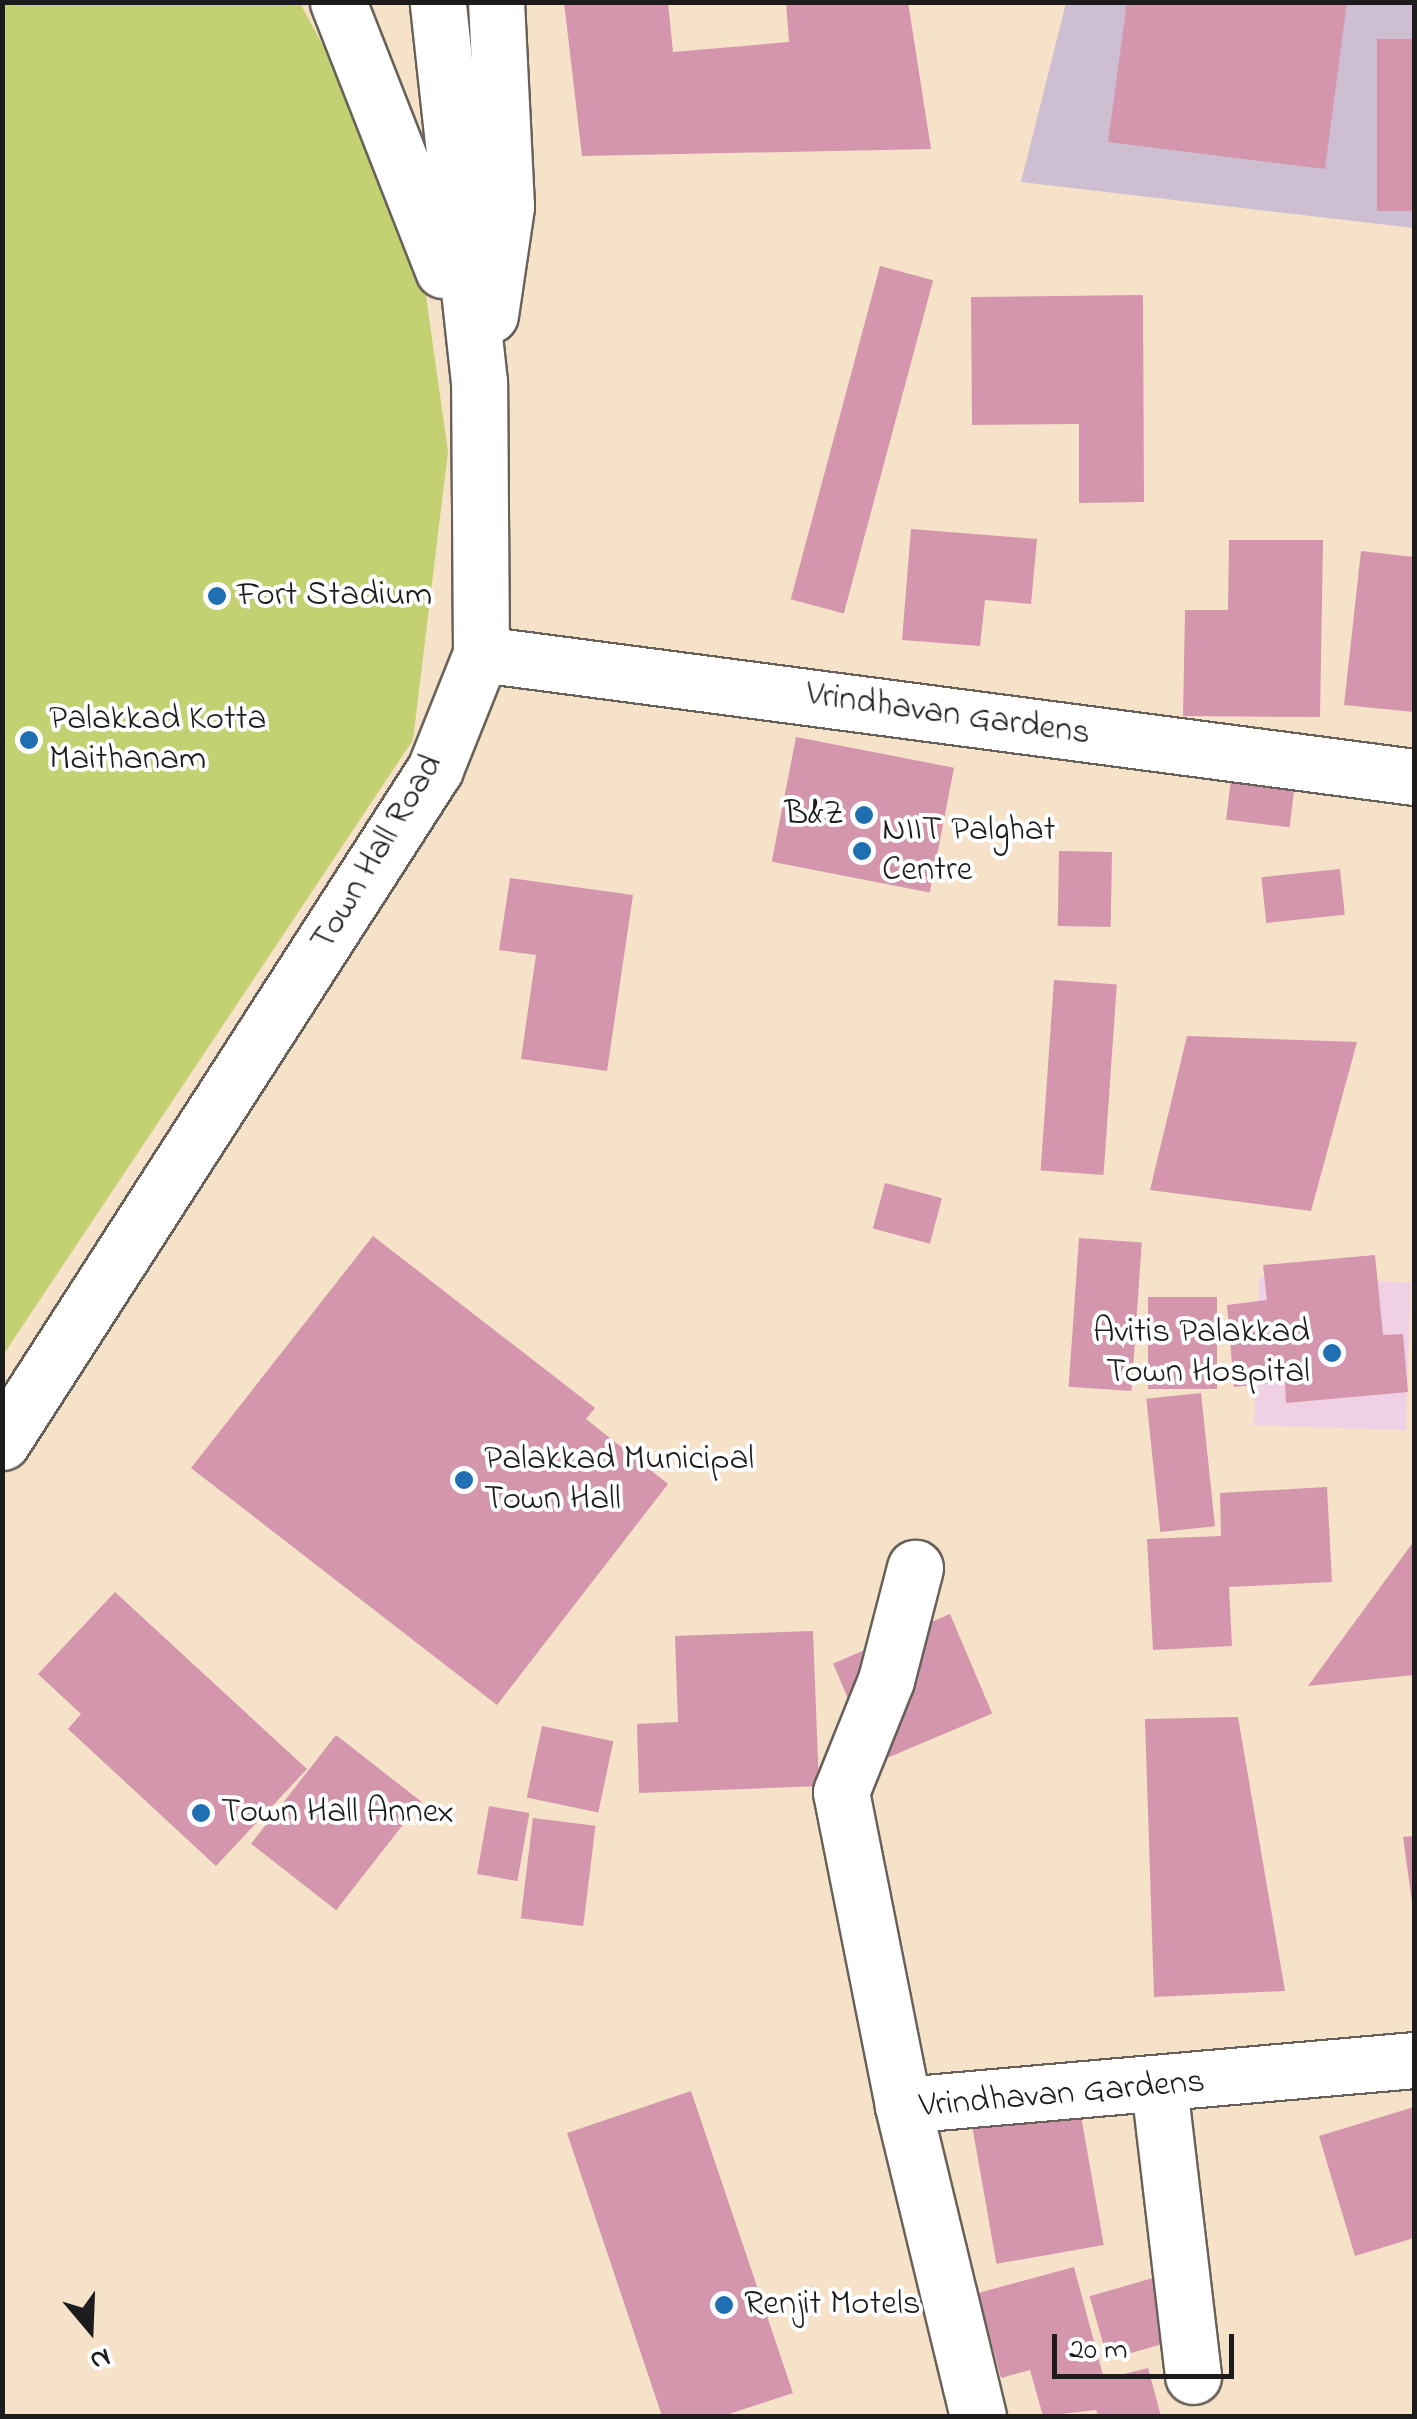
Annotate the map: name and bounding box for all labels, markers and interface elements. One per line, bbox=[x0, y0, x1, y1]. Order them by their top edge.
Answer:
place label: Fort Stadium bbox=[237, 575, 432, 617]
marker: Fort Stadium bbox=[206, 585, 228, 607]
street label: Vrindhavan Gardens bbox=[803, 674, 1093, 756]
place label: Palakkad Kotta Maithanam bbox=[49, 699, 266, 781]
marker: Palakkad Kotta Maithanam bbox=[18, 729, 40, 751]
street label: Town Hall Road bbox=[303, 747, 453, 959]
place label: B&Z bbox=[785, 794, 844, 836]
marker: B&Z bbox=[853, 804, 875, 826]
place label: NIIT Palghat Centre bbox=[882, 810, 1055, 892]
marker: NIIT Palghat Centre bbox=[851, 840, 873, 862]
place label: Avitis Palakkad Town Hospital bbox=[1093, 1312, 1310, 1394]
marker: Avitis Palakkad Town Hospital bbox=[1319, 1340, 1345, 1366]
place label: Palakkad Municipal Town Hall bbox=[484, 1439, 754, 1521]
marker: Palakkad Municipal Town Hall bbox=[453, 1469, 475, 1491]
place label: Town Hall Annex bbox=[221, 1792, 454, 1834]
marker: Town Hall Annex bbox=[190, 1802, 212, 1824]
street label: Vrindhavan Gardens bbox=[917, 2062, 1207, 2128]
north arrow bbox=[40, 2279, 140, 2379]
place label: Renjit Motels bbox=[744, 2284, 921, 2326]
marker: Renjit Motels bbox=[713, 2294, 735, 2316]
scale bar bbox=[1057, 2314, 1240, 2376]
text: 20 m bbox=[1069, 2329, 1128, 2373]
text: N bbox=[84, 2335, 116, 2380]

